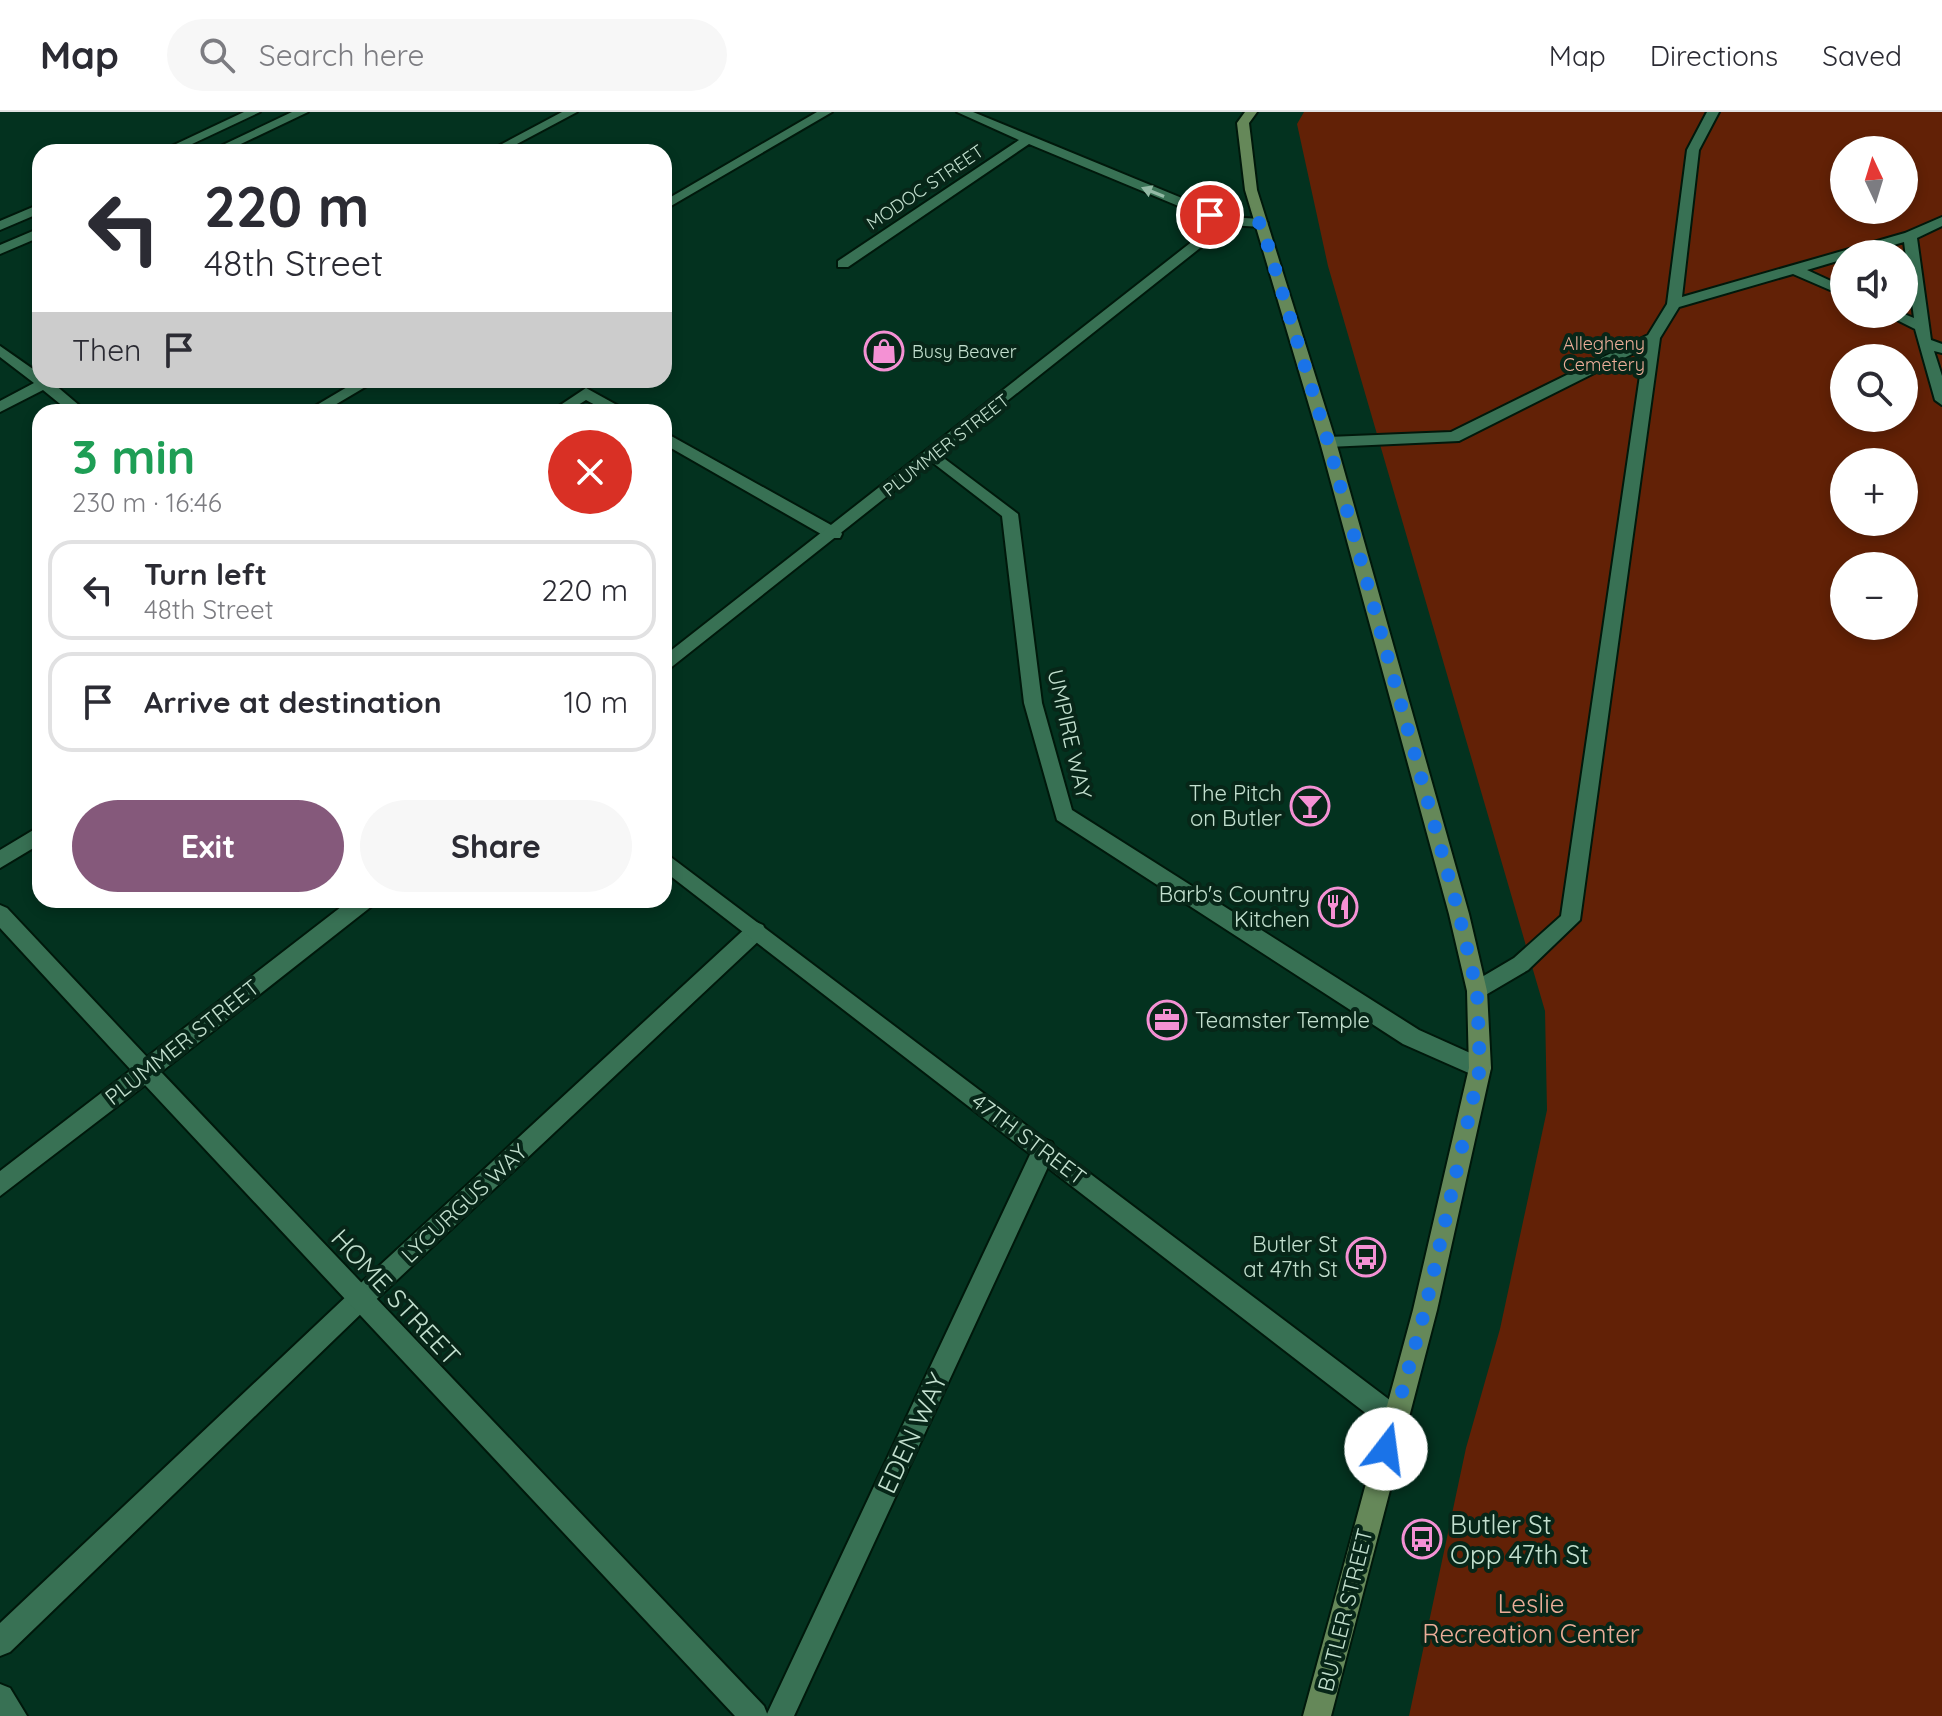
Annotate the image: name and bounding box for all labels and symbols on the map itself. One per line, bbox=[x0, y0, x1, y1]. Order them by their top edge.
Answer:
north arrow bbox=[1830, 136, 1918, 224]
street label: MODOC STREET bbox=[862, 139, 988, 235]
pin bbox=[1176, 181, 1244, 249]
one-way arrow bbox=[1141, 185, 1165, 198]
shop icon: Busy Beaver bbox=[863, 330, 905, 372]
park label: Allegheny Cemetery bbox=[1563, 332, 1645, 376]
place label: Busy Beaver bbox=[912, 340, 1017, 363]
street label: PLUMMER STREET bbox=[878, 388, 1014, 502]
street label: UMPIRE WAY bbox=[1042, 666, 1098, 802]
place label: The Pitch on Butler bbox=[1189, 779, 1283, 832]
bar icon: The Pitch on Butler bbox=[1289, 785, 1331, 827]
place label: Barb's Country Kitchen bbox=[1159, 880, 1310, 933]
restaurant icon: Barb's Country Kitchen bbox=[1317, 886, 1359, 928]
street label: PLUMMER STREET bbox=[99, 973, 265, 1111]
office icon: Teamster Temple bbox=[1146, 999, 1188, 1041]
place label: Teamster Temple bbox=[1195, 1006, 1370, 1034]
street label: 47TH STREET bbox=[966, 1087, 1092, 1191]
street label: LYCURGUS WAY bbox=[395, 1137, 533, 1269]
street label: HOME STREET bbox=[324, 1222, 468, 1372]
place label: Butler St at 47th St bbox=[1243, 1230, 1338, 1283]
bus stop icon: Butler St at 47th St bbox=[1345, 1236, 1387, 1278]
street label: EDEN WAY bbox=[870, 1367, 954, 1498]
position arrow bbox=[1344, 1407, 1428, 1491]
place label: Butler St Opp 47th St bbox=[1450, 1508, 1589, 1571]
bus stop icon: Butler St Opp 47th St bbox=[1401, 1518, 1443, 1560]
street label: BUTLER STREET bbox=[1311, 1526, 1379, 1694]
park label: Leslie Recreation Center bbox=[1422, 1587, 1640, 1650]

